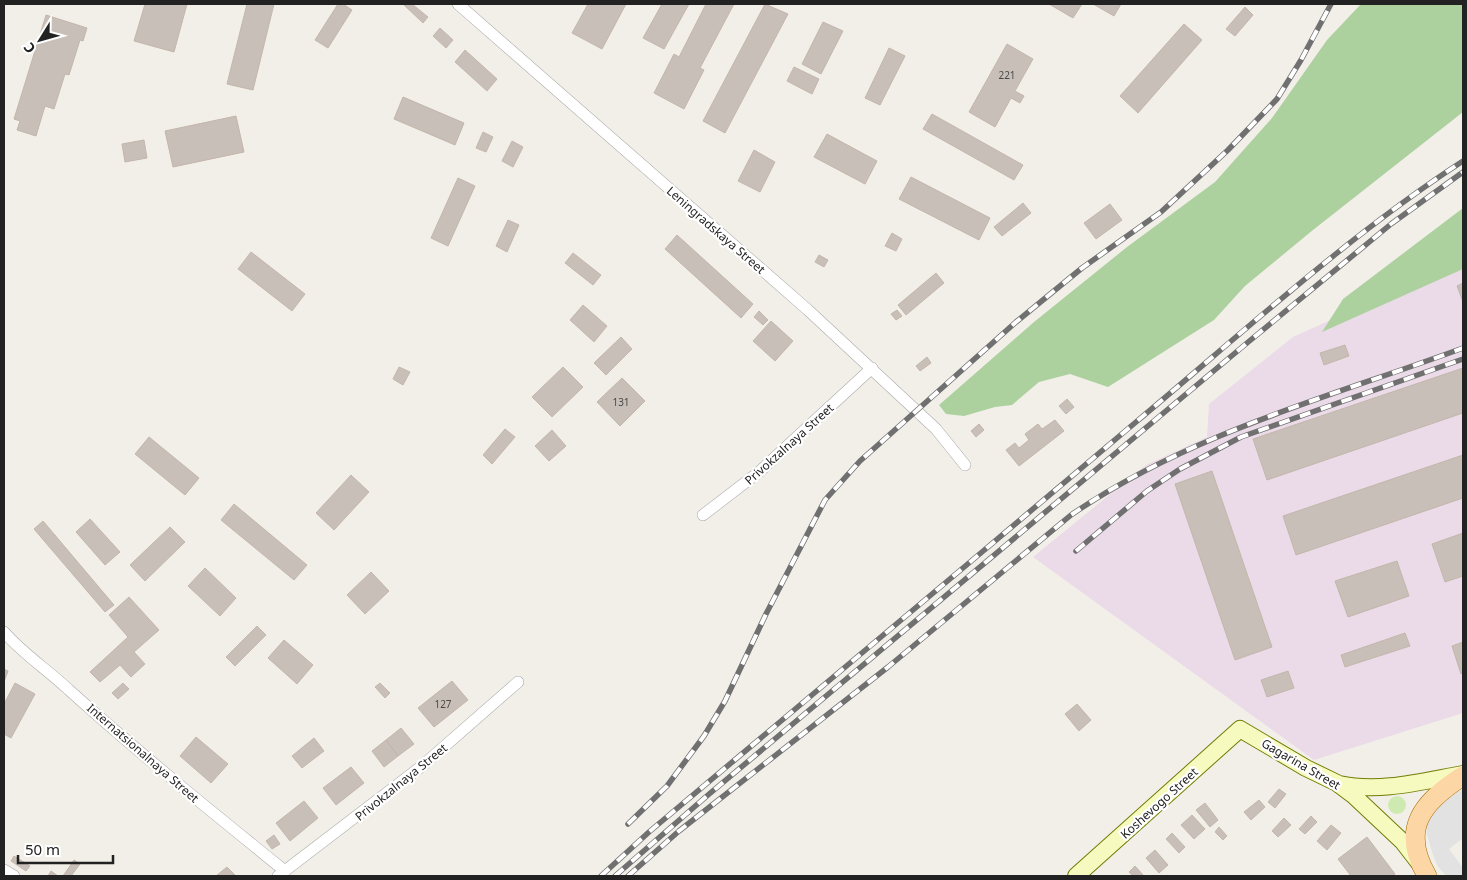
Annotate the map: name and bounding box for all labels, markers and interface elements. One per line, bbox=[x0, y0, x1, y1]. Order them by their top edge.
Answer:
north arrow bbox=[15, 15, 65, 65]
text: С bbox=[19, 39, 40, 57]
house number: 221 bbox=[998, 68, 1016, 82]
street label: Leningradskaya Street bbox=[663, 182, 769, 278]
house number: 131 bbox=[612, 395, 630, 409]
street label: Privokzalnaya Street bbox=[741, 399, 838, 489]
house number: 127 bbox=[434, 697, 452, 711]
street label: Internatsionalnaya Street bbox=[83, 700, 203, 807]
street label: Gagarina Street bbox=[1258, 735, 1344, 794]
street label: Privokzalnaya Street bbox=[351, 739, 451, 825]
street label: Koshevogo Street bbox=[1117, 763, 1202, 842]
scale bar bbox=[18, 832, 112, 864]
text: 50 m bbox=[25, 839, 60, 859]

